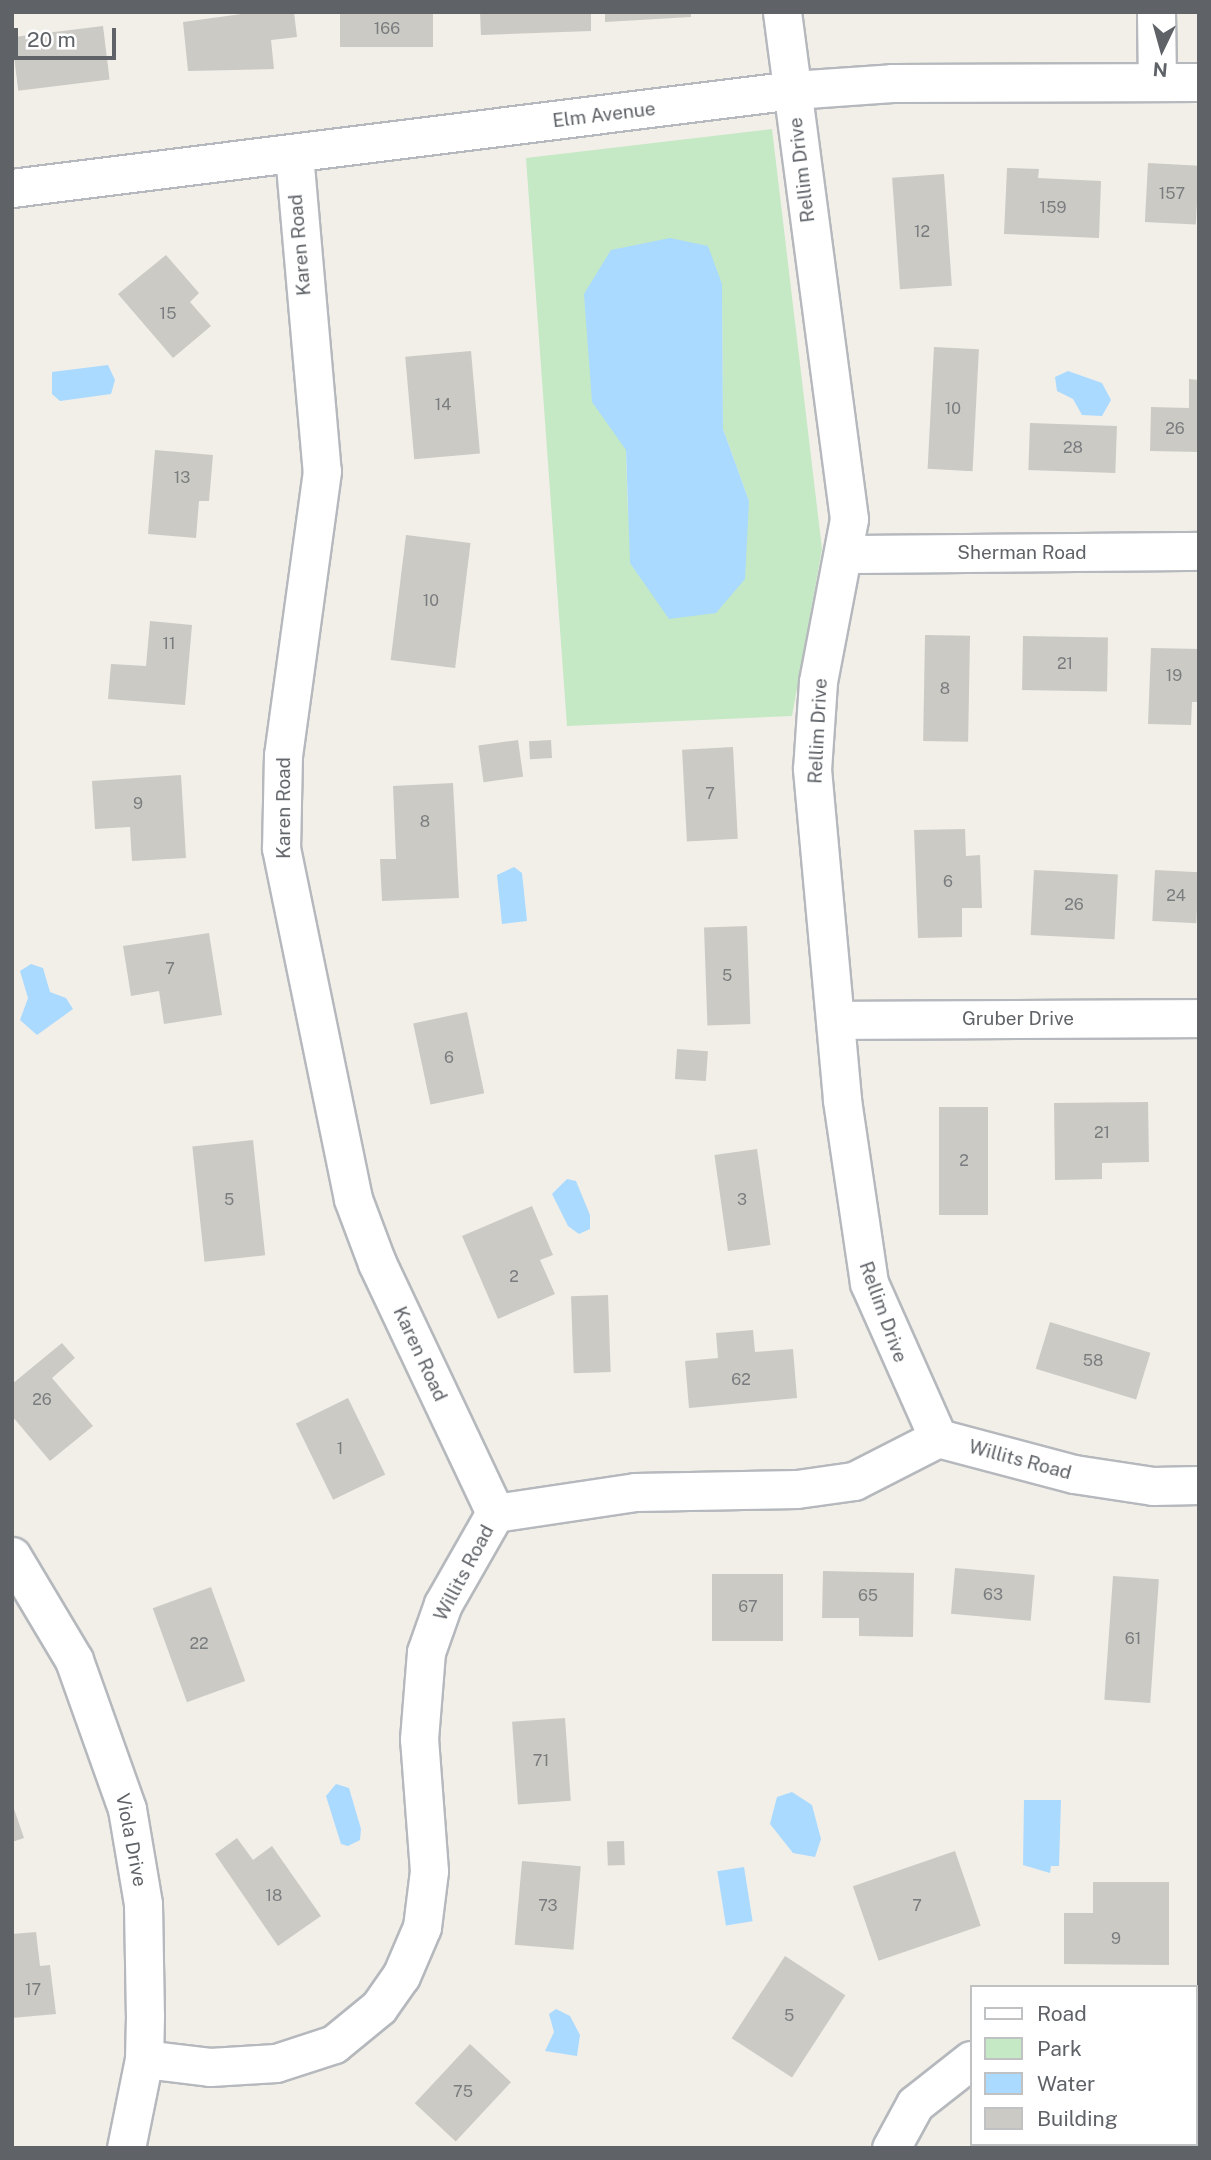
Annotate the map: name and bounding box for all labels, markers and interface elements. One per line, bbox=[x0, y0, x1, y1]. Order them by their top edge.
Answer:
scale bar bbox=[18, 14, 119, 58]
north arrow bbox=[1127, 14, 1197, 84]
house number: 166 bbox=[374, 19, 400, 39]
text: 20 m bbox=[27, 27, 76, 52]
text: N bbox=[1152, 58, 1169, 82]
street label: Elm Avenue bbox=[551, 97, 657, 133]
street label: Rellim Drive bbox=[784, 116, 820, 224]
house number: 157 bbox=[1159, 184, 1185, 204]
street label: Karen Road bbox=[284, 193, 316, 297]
house number: 159 bbox=[1040, 198, 1066, 218]
house number: 12 bbox=[914, 222, 930, 242]
house number: 15 bbox=[160, 304, 176, 324]
house number: 14 bbox=[435, 395, 451, 415]
house number: 10 bbox=[945, 399, 961, 419]
house number: 26 bbox=[1165, 419, 1185, 439]
house number: 28 bbox=[1063, 438, 1083, 458]
house number: 13 bbox=[174, 468, 190, 488]
street label: Sherman Road bbox=[957, 542, 1087, 564]
house number: 10 bbox=[423, 591, 439, 611]
house number: 11 bbox=[162, 634, 176, 654]
house number: 21 bbox=[1057, 654, 1073, 674]
house number: 19 bbox=[1166, 666, 1182, 686]
street label: Rellim Drive bbox=[804, 678, 832, 784]
house number: 8 bbox=[940, 679, 950, 699]
street label: Karen Road bbox=[273, 757, 295, 859]
house number: 7 bbox=[705, 784, 715, 804]
house number: 9 bbox=[133, 794, 143, 814]
house number: 8 bbox=[420, 812, 430, 832]
house number: 6 bbox=[943, 872, 953, 892]
house number: 24 bbox=[1166, 886, 1186, 906]
house number: 26 bbox=[1064, 895, 1084, 915]
house number: 7 bbox=[165, 959, 175, 979]
house number: 5 bbox=[722, 966, 732, 986]
street label: Gruber Drive bbox=[962, 1008, 1074, 1030]
house number: 6 bbox=[444, 1048, 454, 1068]
house number: 21 bbox=[1094, 1123, 1110, 1143]
house number: 2 bbox=[959, 1151, 969, 1171]
house number: 5 bbox=[224, 1190, 234, 1210]
house number: 3 bbox=[737, 1190, 747, 1210]
street label: Rellim Drive bbox=[854, 1258, 912, 1366]
house number: 2 bbox=[509, 1267, 519, 1287]
street label: Karen Road bbox=[388, 1303, 452, 1405]
house number: 58 bbox=[1083, 1351, 1103, 1371]
house number: 62 bbox=[731, 1370, 751, 1390]
house number: 26 bbox=[32, 1390, 52, 1410]
street label: Willits Road bbox=[966, 1435, 1074, 1485]
house number: 1 bbox=[337, 1439, 343, 1459]
street label: Willits Road bbox=[429, 1521, 499, 1625]
house number: 63 bbox=[983, 1585, 1003, 1605]
house number: 65 bbox=[858, 1586, 878, 1606]
house number: 67 bbox=[738, 1597, 758, 1617]
house number: 61 bbox=[1125, 1629, 1141, 1649]
house number: 22 bbox=[189, 1634, 209, 1654]
house number: 71 bbox=[533, 1751, 549, 1771]
street label: Viola Drive bbox=[111, 1791, 151, 1889]
house number: 18 bbox=[266, 1886, 282, 1906]
house number: 73 bbox=[538, 1896, 558, 1916]
house number: 7 bbox=[912, 1896, 922, 1916]
house number: 9 bbox=[1111, 1929, 1121, 1949]
house number: 17 bbox=[25, 1980, 41, 2000]
legend bbox=[970, 1985, 1197, 2146]
text: Road bbox=[1037, 2001, 1087, 2026]
house number: 5 bbox=[784, 2006, 794, 2026]
text: Park bbox=[1037, 2036, 1082, 2061]
text: Water bbox=[1037, 2071, 1095, 2096]
house number: 75 bbox=[453, 2082, 473, 2102]
text: Building bbox=[1037, 2106, 1118, 2131]

